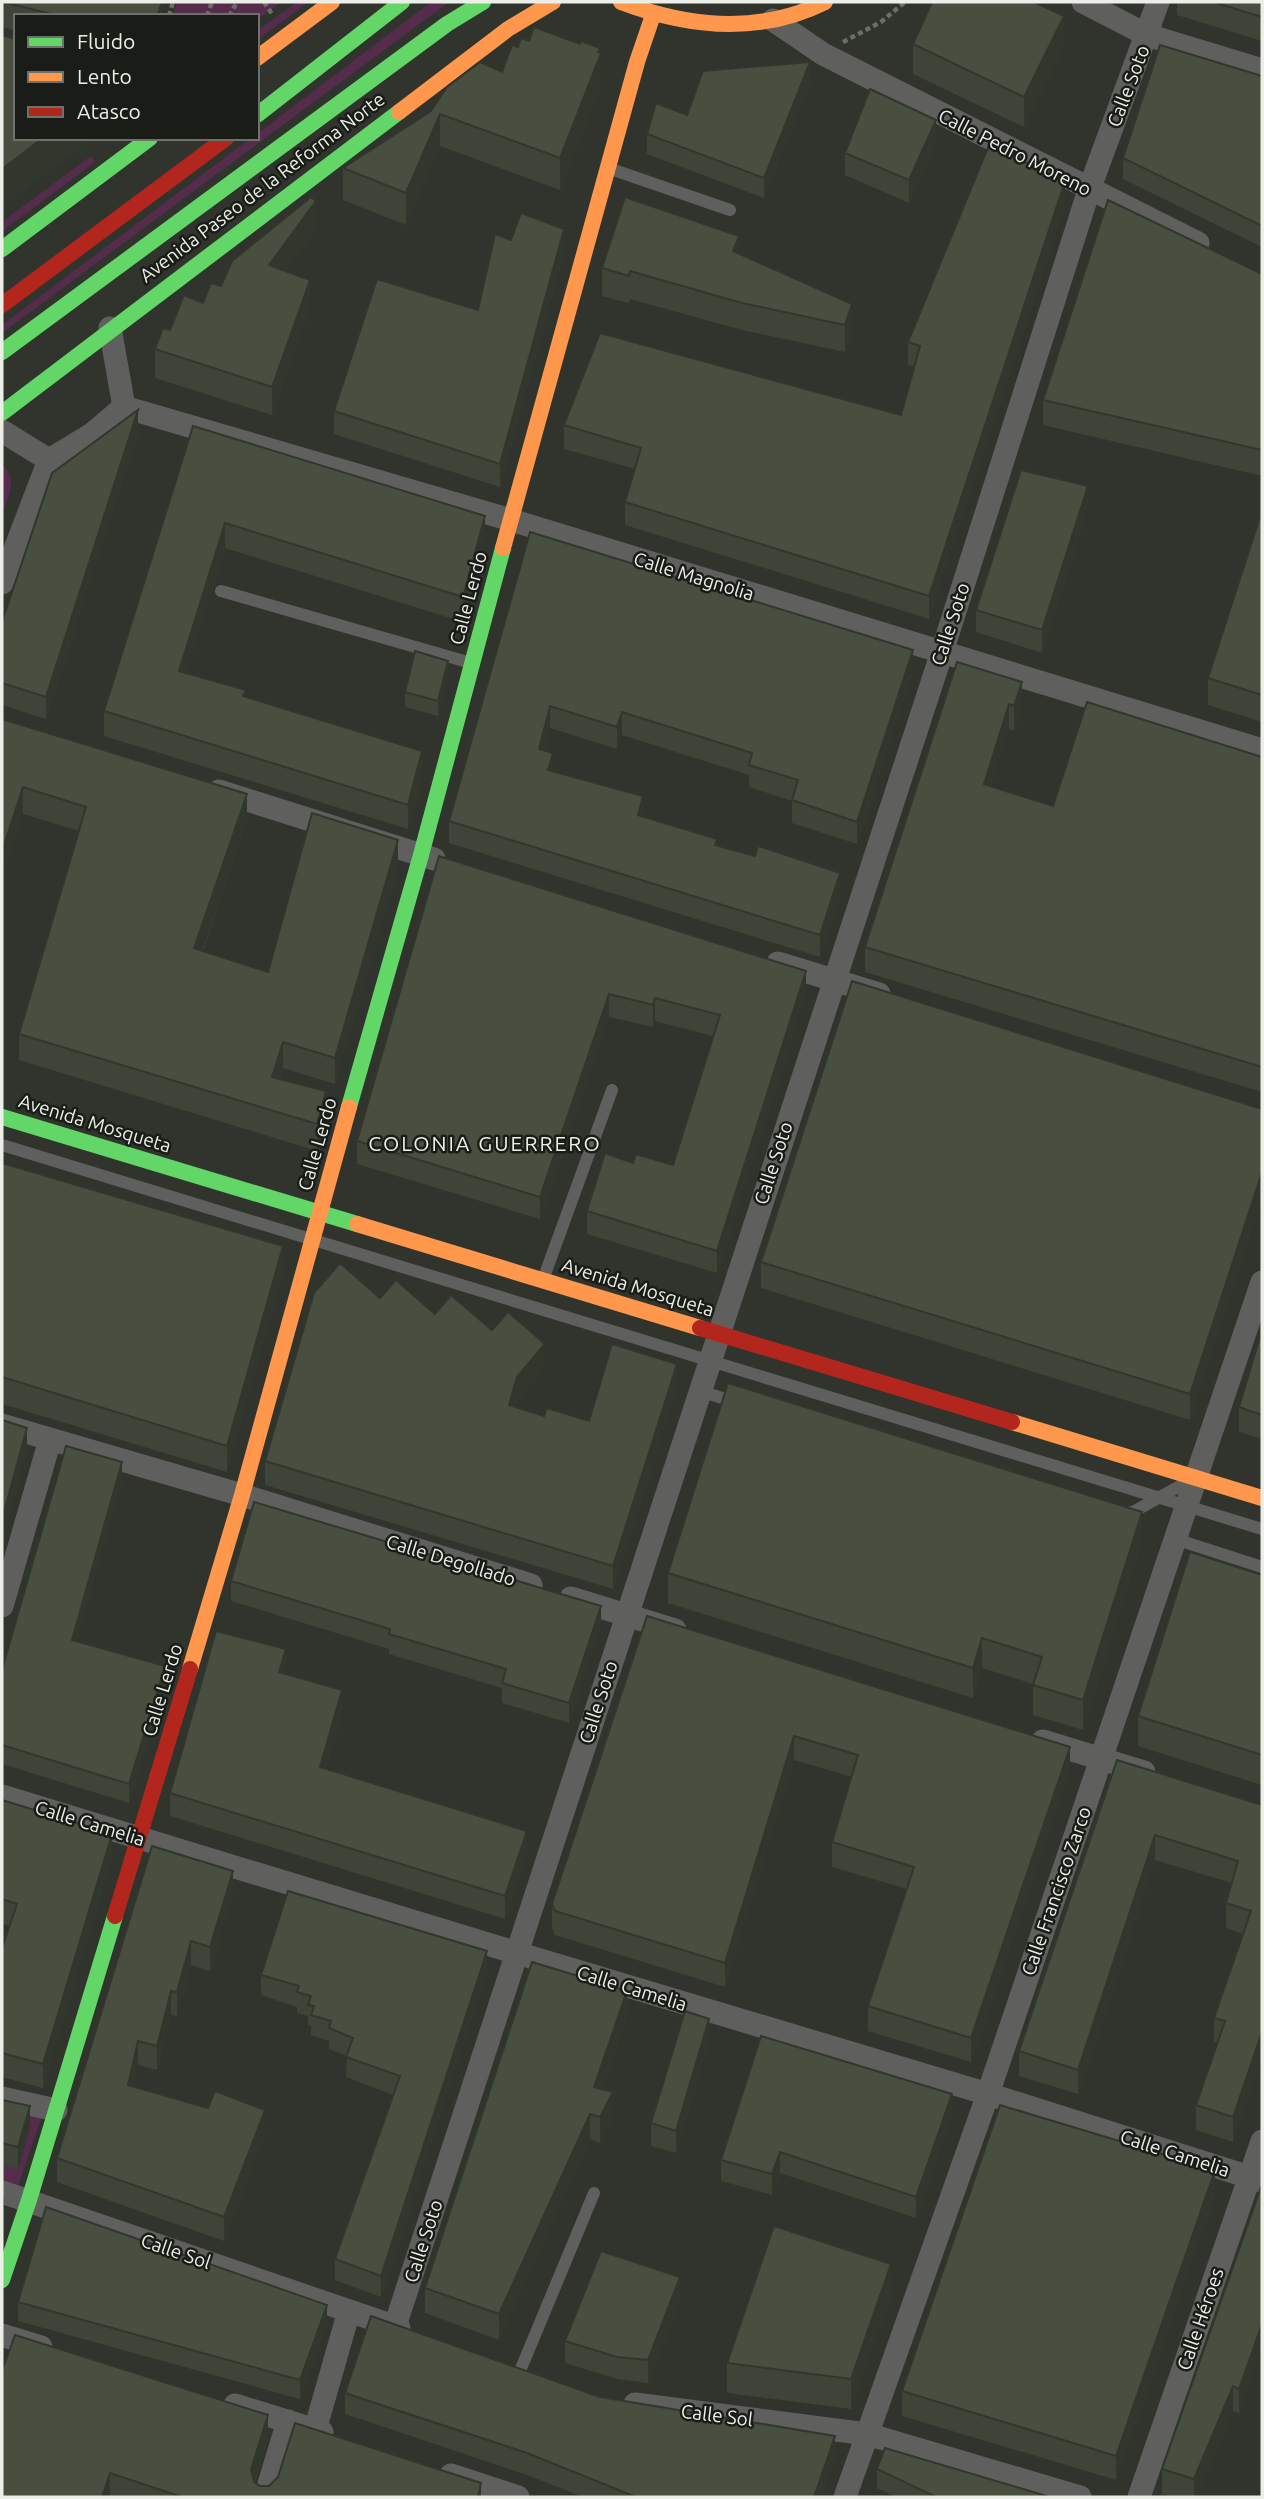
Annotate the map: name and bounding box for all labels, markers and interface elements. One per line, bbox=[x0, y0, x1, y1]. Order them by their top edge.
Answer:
legend bbox=[14, 14, 259, 140]
text: Fluido bbox=[77, 29, 135, 53]
street label: Calle Soto bbox=[1102, 42, 1154, 130]
text: Lento bbox=[77, 64, 132, 88]
street label: Avenida Paseo de la Reforma Norte bbox=[135, 88, 389, 286]
text: Atasco bbox=[77, 99, 141, 123]
street label: Calle Pedro Moreno bbox=[935, 104, 1095, 200]
street label: Calle Magnolia bbox=[631, 547, 757, 605]
street label: Calle Lerdo bbox=[445, 549, 491, 647]
street label: Calle Soto bbox=[926, 580, 974, 668]
street label: Avenida Mosqueta bbox=[16, 1089, 174, 1157]
street label: Calle Lerdo bbox=[293, 1095, 341, 1193]
street label: Calle Soto bbox=[749, 1119, 797, 1207]
district label: COLONIA GUERRERO bbox=[368, 1131, 602, 1155]
street label: Avenida Mosqueta bbox=[559, 1253, 717, 1321]
street label: Calle Degollado bbox=[384, 1530, 518, 1590]
street label: Calle Lerdo bbox=[137, 1641, 187, 1739]
street label: Calle Soto bbox=[574, 1658, 622, 1746]
street label: Calle Camelia bbox=[32, 1796, 148, 1850]
street label: Calle Francisco Zarco bbox=[1017, 1804, 1095, 1978]
street label: Calle Camelia bbox=[574, 1961, 690, 2015]
street label: Calle Camelia bbox=[1117, 2125, 1233, 2181]
street label: Calle Soto bbox=[399, 2197, 447, 2285]
street label: Calle Sol bbox=[138, 2229, 214, 2273]
street label: Calle Héroes bbox=[1172, 2265, 1228, 2373]
street label: Calle Sol bbox=[680, 2400, 754, 2430]

